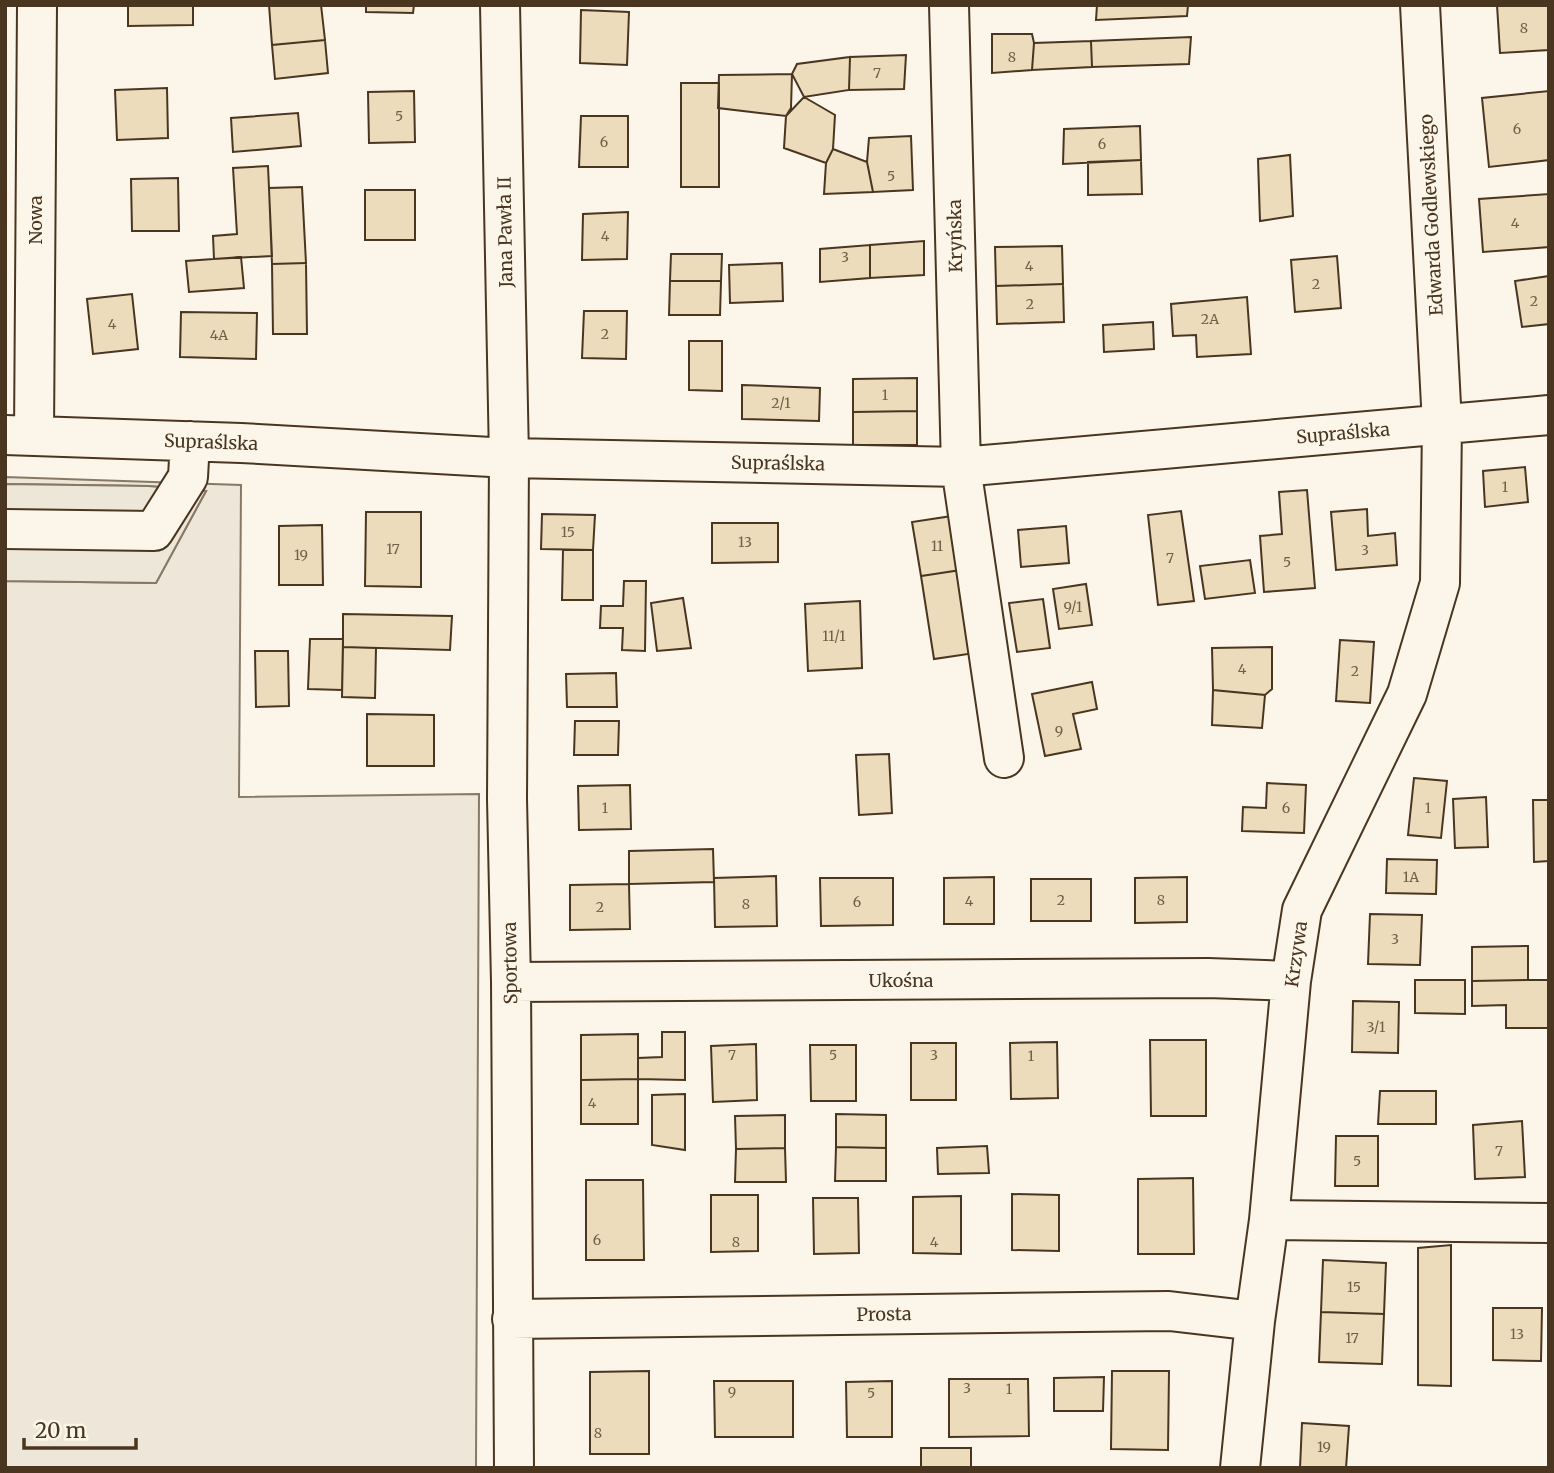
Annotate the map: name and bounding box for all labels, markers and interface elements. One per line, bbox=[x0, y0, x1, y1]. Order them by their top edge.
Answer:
house number: 8 bbox=[1520, 19, 1528, 37]
house number: 8 bbox=[1008, 48, 1016, 66]
house number: 7 bbox=[873, 64, 881, 82]
house number: 5 bbox=[395, 107, 403, 125]
street label: Edwarda Godlewskiego bbox=[1414, 114, 1448, 316]
house number: 6 bbox=[1513, 120, 1521, 138]
house number: 6 bbox=[600, 133, 608, 151]
house number: 6 bbox=[1098, 135, 1106, 153]
house number: 5 bbox=[887, 167, 895, 185]
street label: Jana Pawła II bbox=[493, 176, 517, 289]
street label: Nowa bbox=[24, 195, 47, 245]
street label: Kryńska bbox=[943, 199, 967, 273]
house number: 4 bbox=[1511, 214, 1520, 232]
house number: 4 bbox=[601, 227, 610, 245]
house number: 3 bbox=[841, 248, 849, 266]
house number: 4 bbox=[1025, 257, 1034, 275]
house number: 2 bbox=[1312, 275, 1320, 293]
house number: 2 bbox=[1530, 292, 1538, 310]
house number: 2 bbox=[1026, 295, 1034, 313]
house number: 2A bbox=[1201, 310, 1219, 328]
house number: 4 bbox=[108, 315, 117, 333]
house number: 2 bbox=[601, 325, 609, 343]
house number: 4A bbox=[210, 326, 228, 344]
house number: 1 bbox=[882, 386, 888, 404]
house number: 2/1 bbox=[771, 394, 791, 412]
street label: Supraślska bbox=[1295, 417, 1391, 449]
street label: Supraślska bbox=[164, 429, 259, 455]
street label: Supraślska bbox=[731, 451, 826, 475]
house number: 1 bbox=[1502, 478, 1508, 496]
house number: 15 bbox=[561, 523, 575, 541]
house number: 13 bbox=[738, 533, 752, 551]
house number: 11 bbox=[931, 537, 943, 555]
house number: 17 bbox=[386, 540, 400, 558]
house number: 3 bbox=[1361, 541, 1369, 559]
house number: 19 bbox=[294, 546, 308, 564]
house number: 7 bbox=[1166, 549, 1174, 567]
house number: 5 bbox=[1283, 553, 1291, 571]
house number: 9/1 bbox=[1064, 598, 1082, 616]
house number: 11/1 bbox=[822, 627, 846, 645]
house number: 4 bbox=[1238, 660, 1247, 678]
house number: 2 bbox=[1351, 662, 1359, 680]
house number: 9 bbox=[1055, 722, 1063, 740]
house number: 1 bbox=[602, 799, 608, 817]
house number: 6 bbox=[1282, 799, 1290, 817]
house number: 1 bbox=[1425, 799, 1431, 817]
house number: 1A bbox=[1403, 868, 1419, 886]
house number: 2 bbox=[1057, 891, 1065, 909]
house number: 8 bbox=[1157, 891, 1165, 909]
house number: 4 bbox=[965, 892, 974, 910]
house number: 6 bbox=[853, 893, 861, 911]
house number: 8 bbox=[742, 895, 750, 913]
house number: 2 bbox=[596, 898, 604, 916]
street label: Krzywa bbox=[1280, 919, 1312, 989]
street label: Sportowa bbox=[498, 921, 522, 1004]
house number: 3 bbox=[1391, 930, 1399, 948]
street label: Ukośna bbox=[868, 969, 934, 992]
house number: 3/1 bbox=[1367, 1018, 1385, 1036]
house number: 7 bbox=[728, 1046, 736, 1064]
house number: 5 bbox=[829, 1046, 837, 1064]
house number: 3 bbox=[930, 1046, 938, 1064]
house number: 1 bbox=[1028, 1047, 1034, 1065]
house number: 4 bbox=[588, 1094, 597, 1112]
house number: 7 bbox=[1495, 1142, 1503, 1160]
house number: 5 bbox=[1353, 1152, 1361, 1170]
house number: 6 bbox=[593, 1231, 601, 1249]
house number: 8 bbox=[732, 1233, 740, 1251]
house number: 4 bbox=[930, 1233, 939, 1251]
house number: 15 bbox=[1347, 1278, 1361, 1296]
street label: Prosta bbox=[856, 1302, 912, 1326]
house number: 13 bbox=[1510, 1325, 1524, 1343]
house number: 17 bbox=[1345, 1329, 1359, 1347]
house number: 3 bbox=[963, 1379, 971, 1397]
house number: 1 bbox=[1006, 1380, 1012, 1398]
house number: 9 bbox=[728, 1383, 736, 1401]
house number: 5 bbox=[867, 1384, 875, 1402]
scale bar bbox=[24, 1406, 136, 1450]
text: 20 m bbox=[35, 1417, 87, 1444]
house number: 8 bbox=[594, 1424, 602, 1442]
house number: 19 bbox=[1317, 1438, 1331, 1456]

